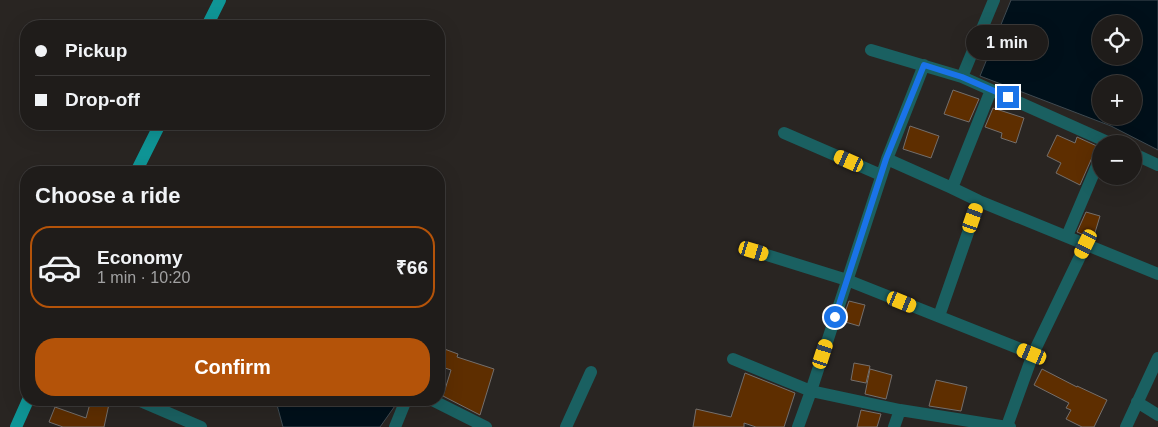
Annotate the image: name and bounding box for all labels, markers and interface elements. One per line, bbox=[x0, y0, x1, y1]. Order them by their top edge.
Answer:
map controls bbox=[1092, 15, 1142, 185]
button: locate bbox=[1092, 15, 1142, 65]
callout: 1 min bbox=[967, 24, 1049, 59]
text: 1 min bbox=[986, 34, 1028, 51]
text: Pickup bbox=[65, 40, 127, 61]
button: + bbox=[1092, 75, 1142, 125]
route end bbox=[997, 86, 1019, 108]
text: Drop-off bbox=[65, 89, 140, 110]
button: − bbox=[1092, 135, 1142, 185]
car bbox=[832, 148, 865, 174]
text: Choose a ride bbox=[35, 183, 180, 208]
car bbox=[961, 201, 984, 235]
car bbox=[1072, 227, 1099, 261]
car bbox=[737, 239, 770, 263]
icon: car bbox=[37, 245, 82, 290]
text: Economy bbox=[97, 247, 183, 268]
text: ₹66 bbox=[396, 257, 428, 278]
text: 1 min · 10:20 bbox=[97, 269, 190, 286]
car bbox=[885, 289, 918, 315]
route start bbox=[824, 306, 846, 328]
car bbox=[811, 337, 834, 371]
button: Confirm bbox=[35, 338, 430, 396]
car bbox=[1015, 341, 1048, 367]

